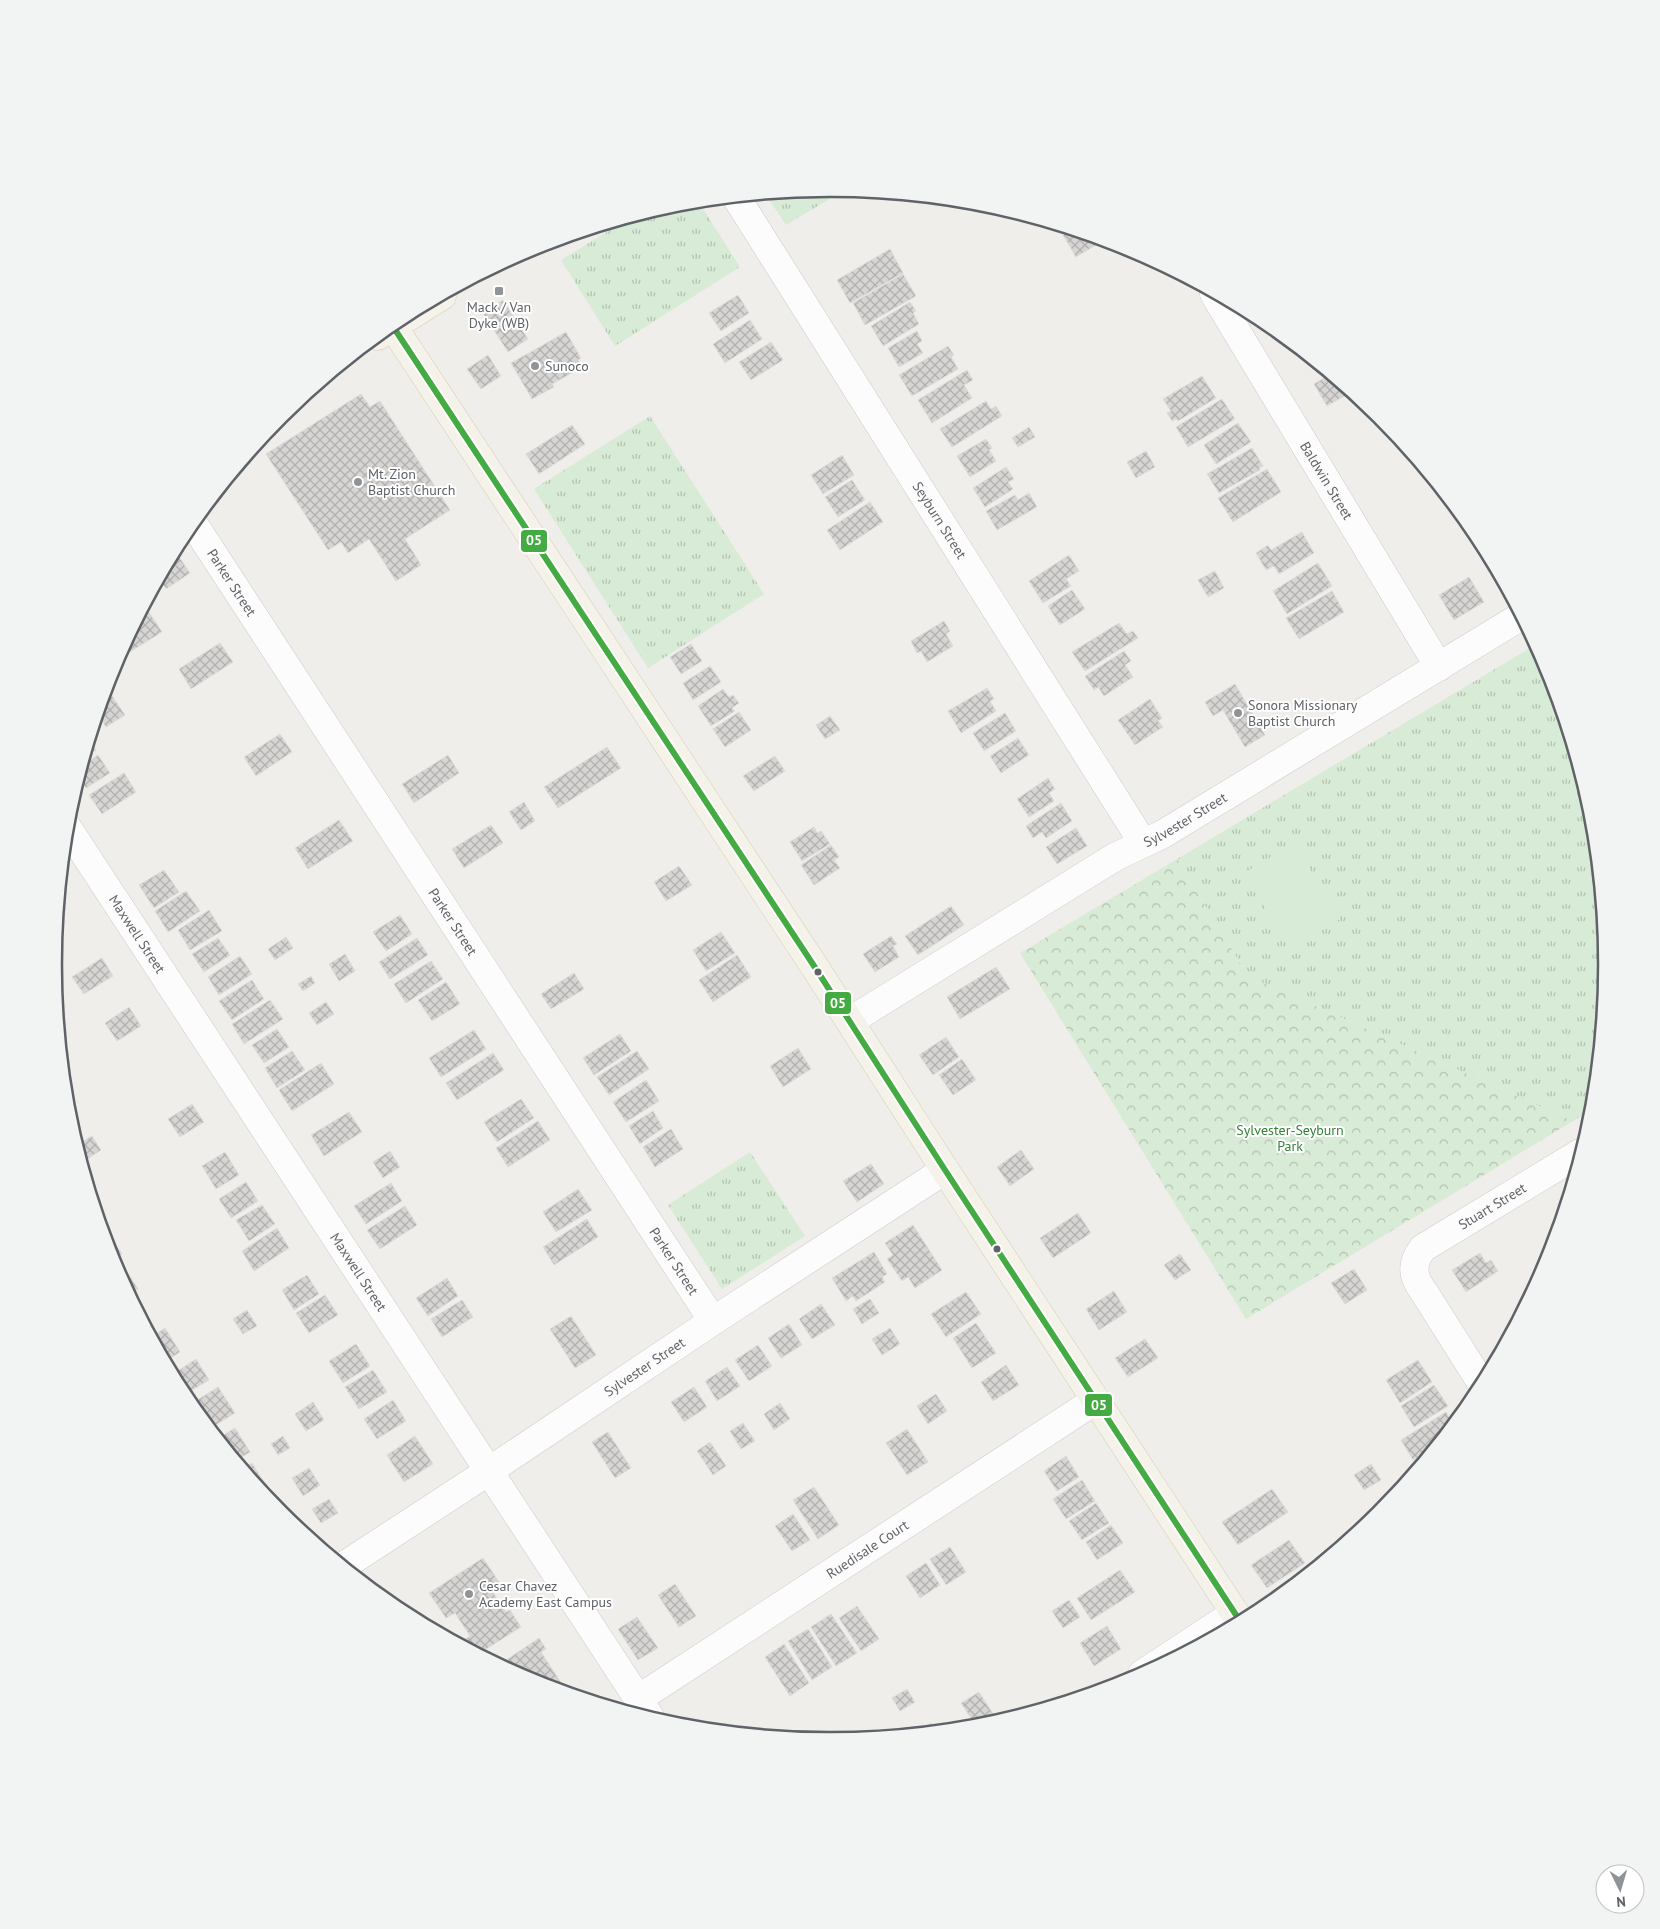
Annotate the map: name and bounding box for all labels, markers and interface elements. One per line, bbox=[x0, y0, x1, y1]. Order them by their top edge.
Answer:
marker: Mack / Van Dyke (WB) bbox=[493, 285, 505, 297]
place label: Mack / Van Dyke (WB) bbox=[467, 298, 531, 332]
place label: Sunoco bbox=[545, 357, 589, 375]
marker: Sunoco bbox=[529, 360, 541, 372]
street label: Baldwin Street bbox=[1296, 438, 1357, 523]
place label: Mt. Zion Baptist Church bbox=[368, 465, 456, 499]
marker: Mt. Zion Baptist Church bbox=[352, 476, 364, 488]
street label: Seyburn Street bbox=[909, 478, 971, 562]
line badge: 05 bbox=[520, 529, 548, 553]
text: 05 bbox=[526, 531, 542, 549]
street label: Parker Street bbox=[203, 545, 260, 620]
place label: Sonora Missionary Baptist Church bbox=[1248, 696, 1358, 730]
marker: Sonora Missionary Baptist Church bbox=[1232, 707, 1244, 719]
street label: Sylvester Street bbox=[1140, 788, 1230, 851]
street label: Parker Street bbox=[424, 885, 482, 959]
street label: Maxwell Street bbox=[105, 891, 170, 977]
unlabelled marker bbox=[813, 967, 823, 977]
line badge: 05 bbox=[824, 991, 852, 1015]
text: 05 bbox=[830, 994, 846, 1012]
park label: Sylvester-Seyburn Park bbox=[1236, 1121, 1344, 1155]
street label: Stuart Street bbox=[1455, 1179, 1530, 1234]
street label: Parker Street bbox=[645, 1224, 703, 1299]
street label: Maxwell Street bbox=[326, 1229, 391, 1315]
unlabelled marker bbox=[992, 1244, 1002, 1254]
street label: Sylvester Street bbox=[600, 1333, 689, 1400]
line badge: 05 bbox=[1084, 1393, 1113, 1417]
text: 05 bbox=[1091, 1396, 1107, 1414]
street label: Ruedisale Court bbox=[823, 1516, 912, 1583]
place label: Cesar Chavez Academy East Campus bbox=[479, 1577, 612, 1611]
marker: Cesar Chavez Academy East Campus bbox=[463, 1588, 475, 1600]
north arrow bbox=[1595, 1864, 1645, 1914]
text: N bbox=[1616, 1893, 1627, 1911]

